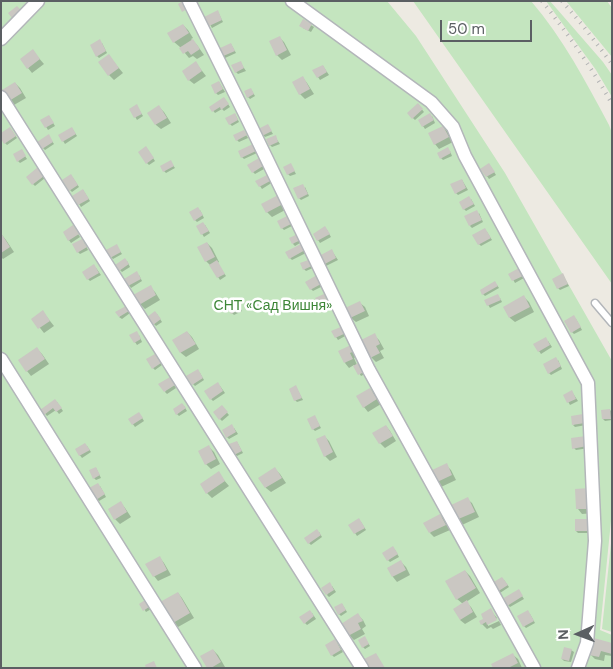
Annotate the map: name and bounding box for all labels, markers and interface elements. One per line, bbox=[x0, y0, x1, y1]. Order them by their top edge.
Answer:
scale bar bbox=[443, 10, 536, 42]
text: 50 m bbox=[448, 19, 485, 39]
park label: СНТ «Сад Вишня» bbox=[214, 298, 332, 314]
north arrow bbox=[553, 609, 603, 659]
text: N bbox=[554, 629, 572, 640]

